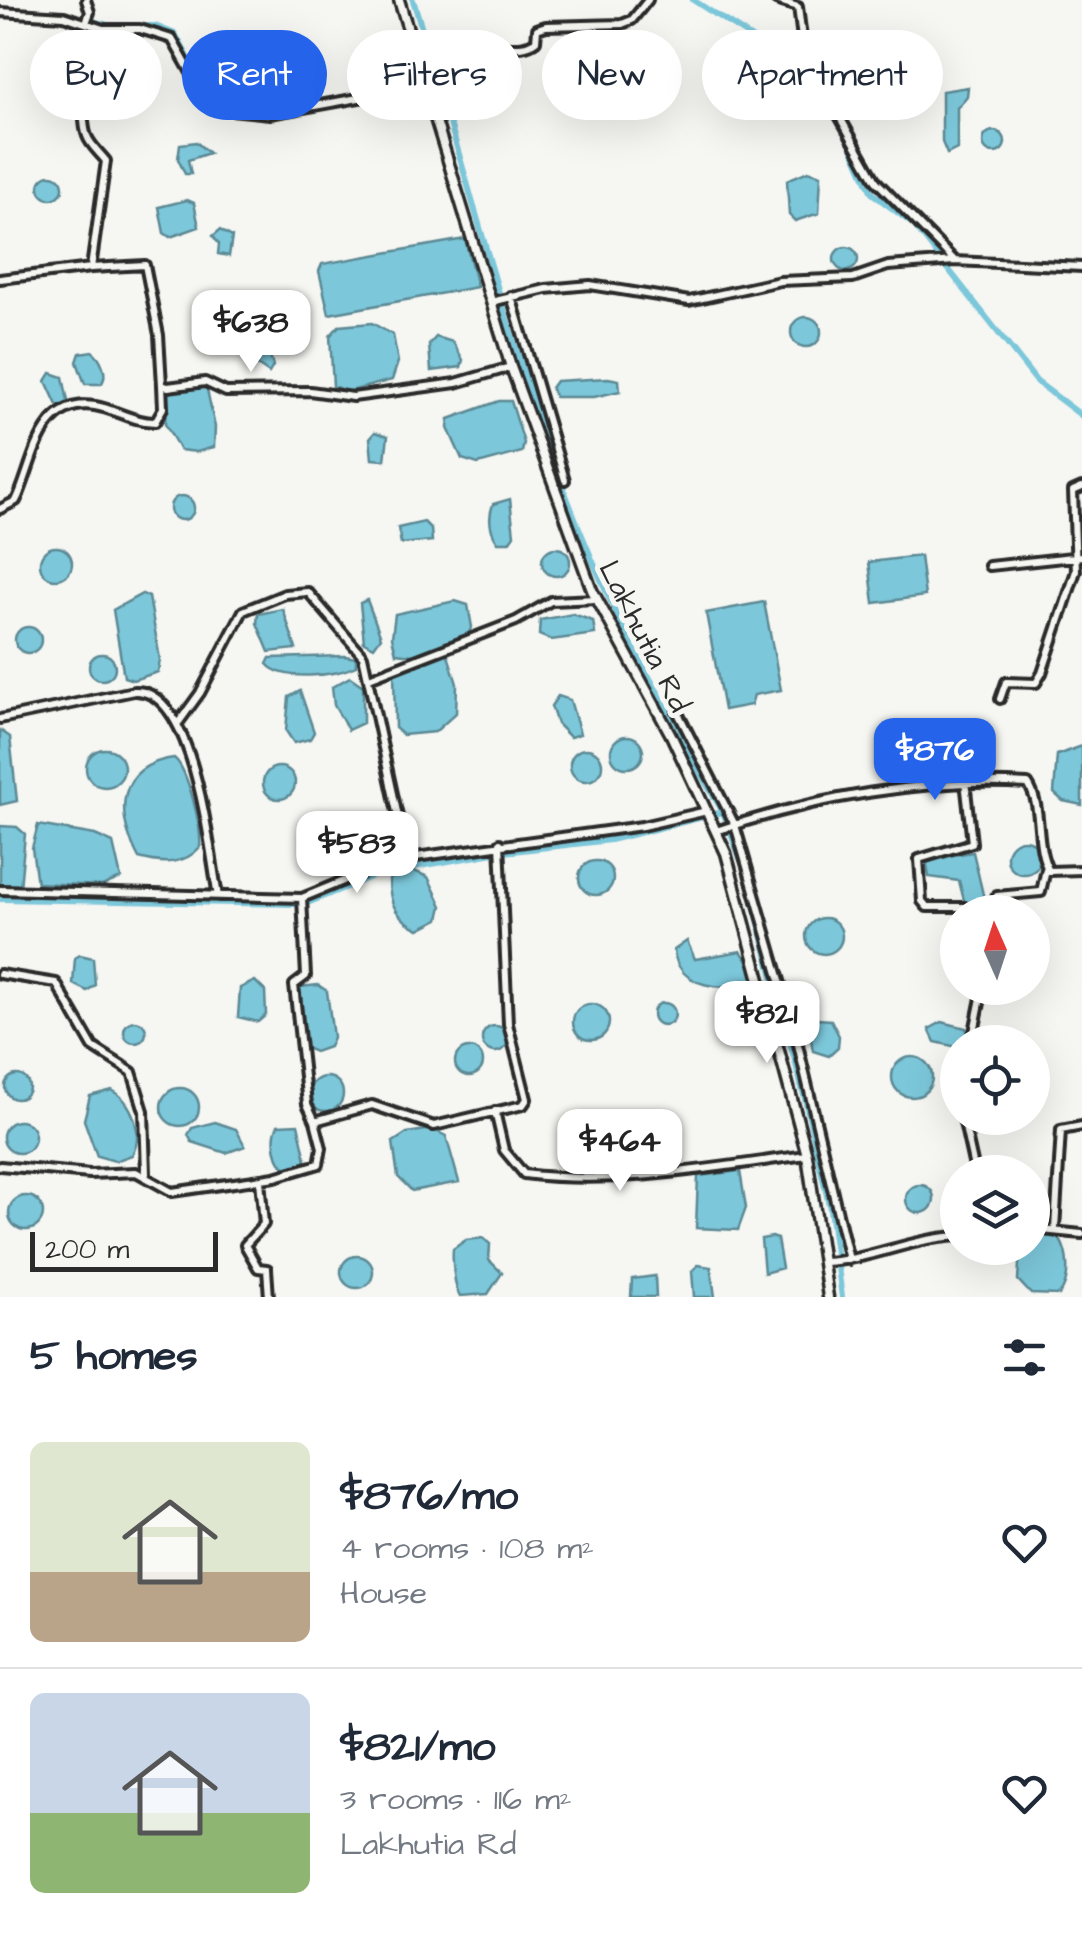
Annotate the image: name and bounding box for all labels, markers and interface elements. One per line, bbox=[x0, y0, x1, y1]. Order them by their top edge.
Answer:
chip: Buy bbox=[30, 30, 162, 120]
chip: Rent bbox=[182, 30, 327, 120]
chip: Filters bbox=[347, 30, 522, 120]
chip: New bbox=[542, 30, 682, 120]
chip: Apartment bbox=[702, 30, 943, 120]
pin: $638 bbox=[192, 290, 310, 375]
text: $638 bbox=[214, 300, 288, 345]
street label: Lakhutia Rd bbox=[588, 553, 700, 720]
pin: $876 bbox=[876, 718, 994, 803]
text: $876 bbox=[896, 728, 974, 773]
pin: $583 bbox=[298, 811, 416, 896]
text: $583 bbox=[318, 821, 396, 866]
north arrow bbox=[940, 895, 1050, 1005]
map controls bbox=[940, 895, 1050, 1265]
pin: $821 bbox=[708, 981, 826, 1066]
text: $821 bbox=[737, 991, 797, 1036]
button: locate bbox=[940, 1025, 1050, 1135]
pin: $464 bbox=[561, 1109, 679, 1194]
text: $464 bbox=[579, 1119, 661, 1164]
button: layers bbox=[940, 1155, 1050, 1265]
scale bar bbox=[30, 1227, 218, 1272]
text: 200 m bbox=[45, 1230, 129, 1269]
text: 5 homes bbox=[30, 1328, 197, 1386]
icon: filters bbox=[997, 1330, 1052, 1385]
text: $876/mo bbox=[340, 1468, 518, 1526]
icon: home bbox=[110, 1482, 230, 1602]
icon: heart bbox=[997, 1515, 1052, 1570]
text: 4 rooms · 108 m² bbox=[340, 1526, 594, 1571]
text: House bbox=[340, 1571, 427, 1616]
text: $821/mo bbox=[340, 1719, 495, 1777]
icon: home bbox=[110, 1733, 230, 1853]
icon: heart bbox=[997, 1766, 1052, 1821]
text: 3 rooms · 116 m² bbox=[340, 1777, 572, 1822]
text: Lakhutia Rd bbox=[340, 1822, 516, 1867]

